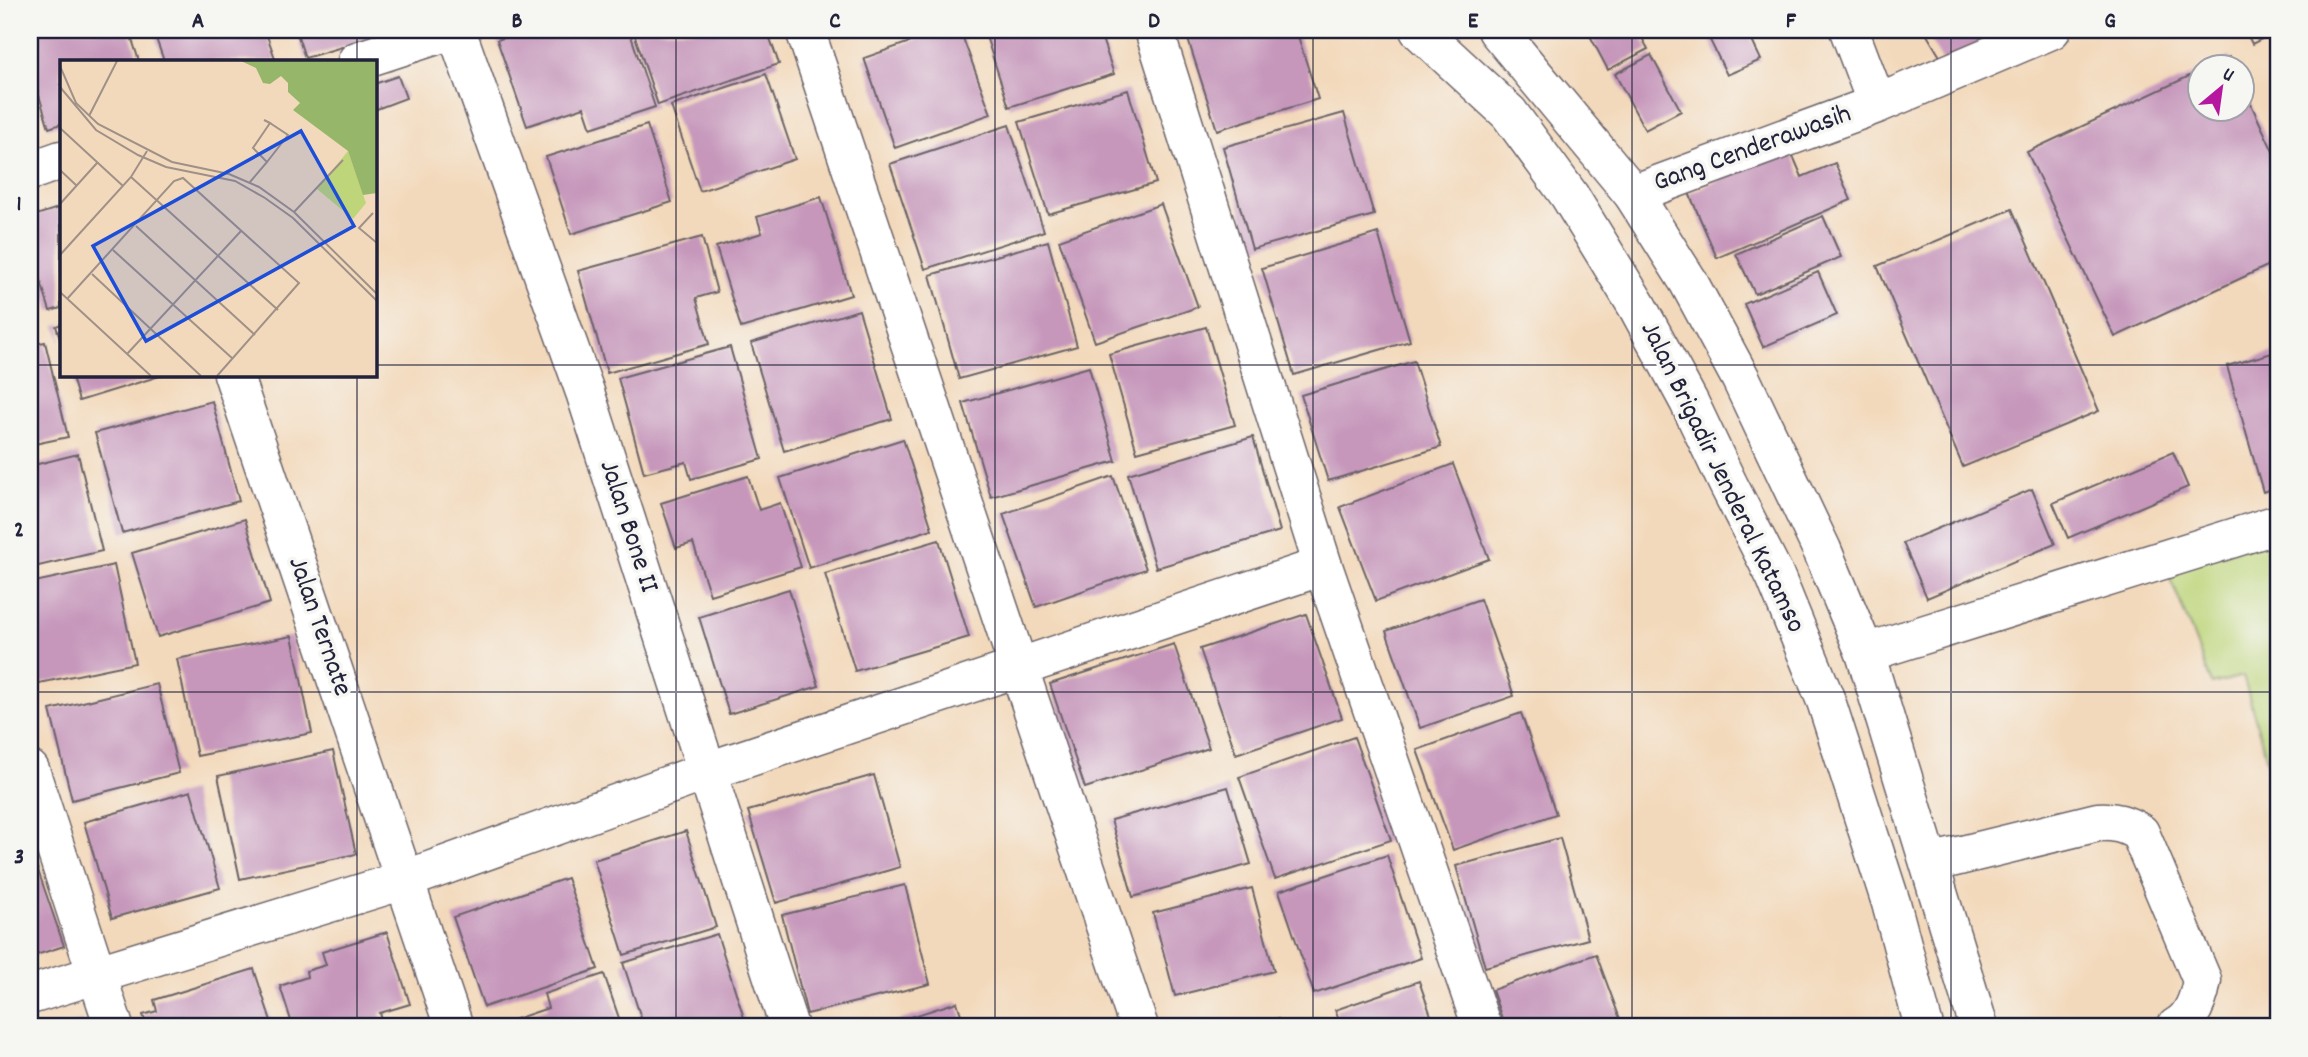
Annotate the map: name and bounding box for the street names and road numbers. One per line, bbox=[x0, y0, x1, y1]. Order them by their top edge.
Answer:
street label: Gang Cenderawasih bbox=[1648, 96, 1858, 204]
street label: Jalan Brigadir Jenderal Katamso bbox=[1628, 315, 1814, 641]
street label: Jalan Bone II bbox=[587, 456, 667, 599]
street label: Jalan Ternate bbox=[275, 552, 361, 702]

